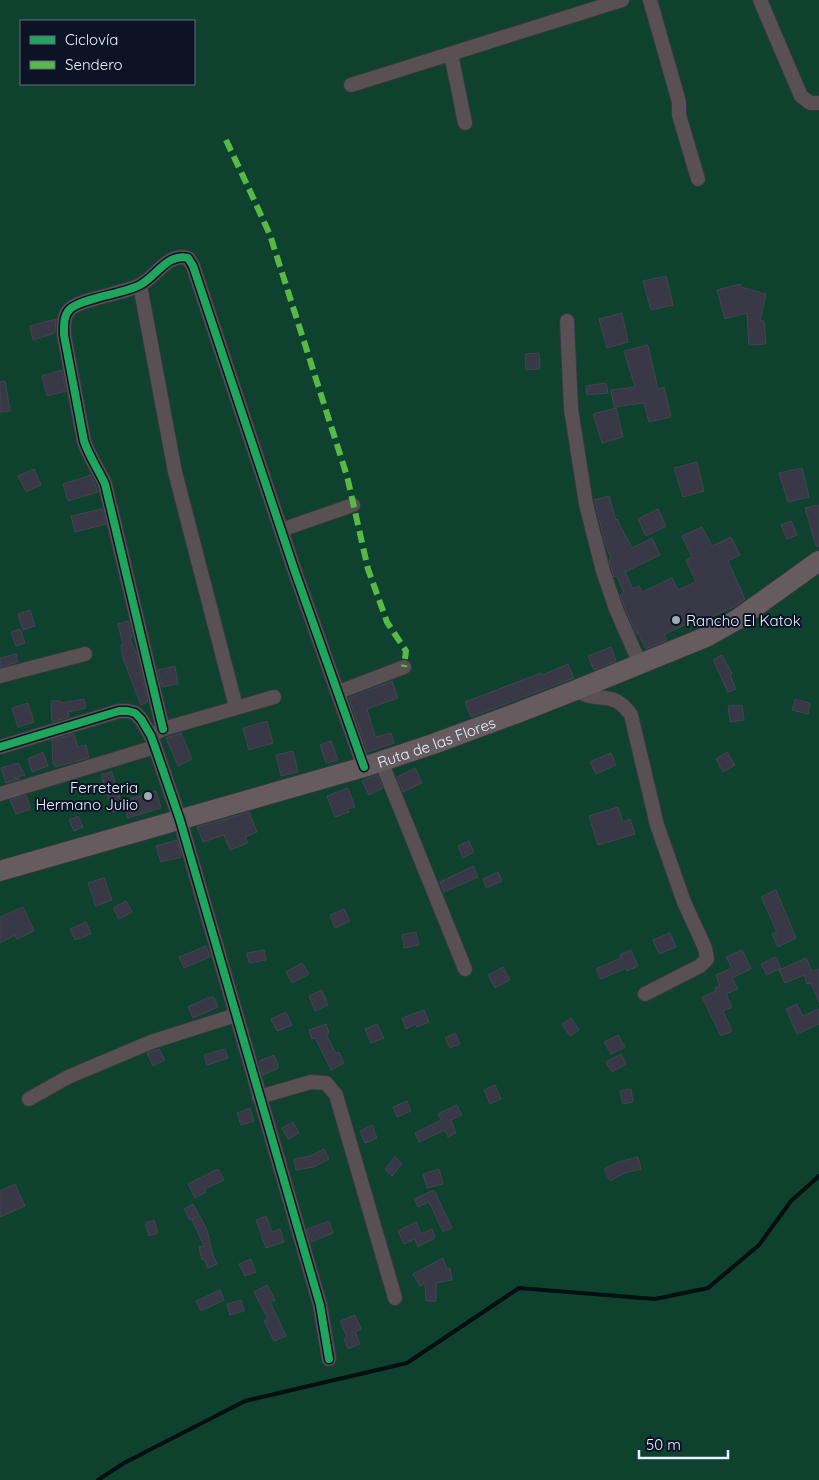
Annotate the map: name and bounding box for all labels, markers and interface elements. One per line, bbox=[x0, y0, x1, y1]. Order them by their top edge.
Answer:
legend bbox=[20, 20, 195, 85]
text: Ciclovía bbox=[65, 30, 118, 49]
text: Sendero bbox=[65, 55, 123, 74]
place label: Rancho El Katok bbox=[686, 611, 801, 630]
marker: Rancho El Katok bbox=[670, 614, 682, 626]
street label: Ruta de las Flores bbox=[375, 712, 498, 771]
place label: Ferreteria Hermano Julio bbox=[36, 778, 138, 814]
marker: Ferreteria Hermano Julio bbox=[142, 790, 154, 802]
scale bar bbox=[639, 1428, 728, 1460]
text: 50 m bbox=[646, 1435, 681, 1454]

